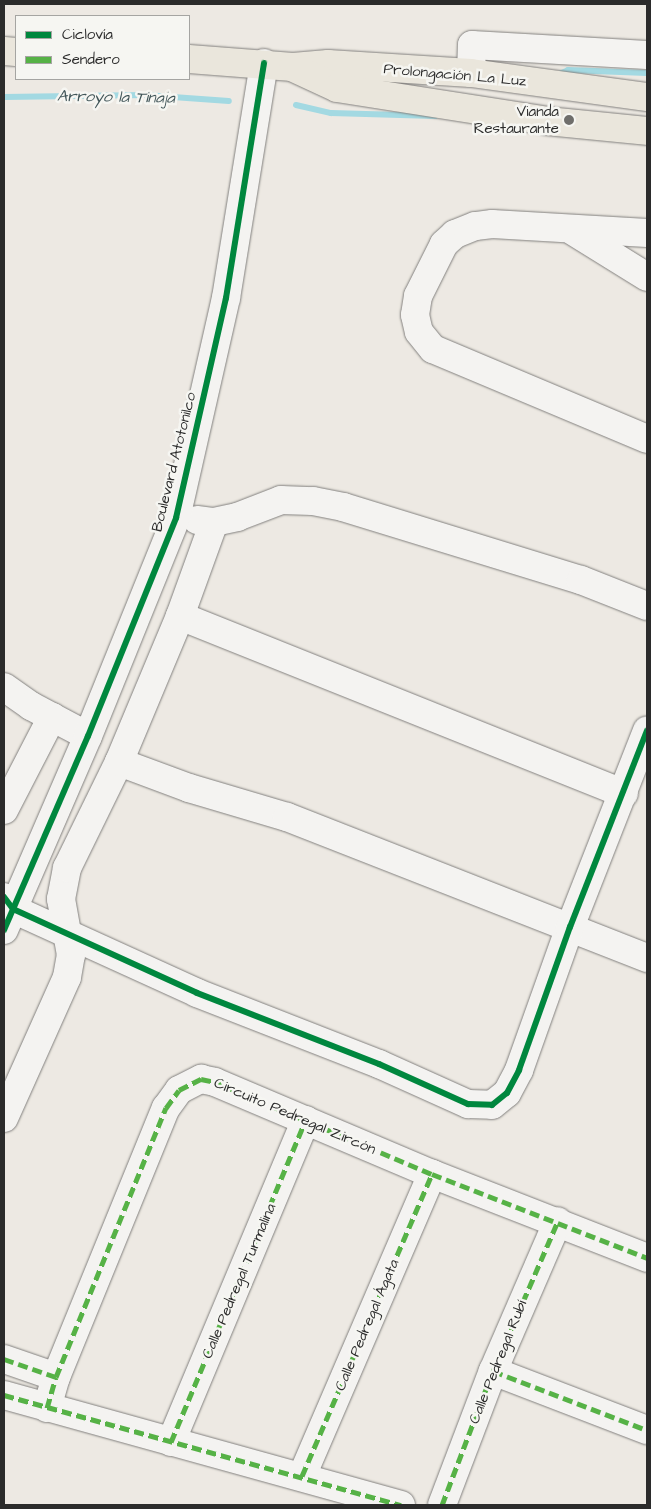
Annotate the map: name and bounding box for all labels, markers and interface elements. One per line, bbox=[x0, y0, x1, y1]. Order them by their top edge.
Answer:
legend bbox=[15, 15, 190, 80]
text: Ciclovía bbox=[62, 24, 113, 45]
text: Sendero bbox=[62, 49, 120, 70]
street label: Prolongación La Luz bbox=[383, 60, 527, 90]
water label: Arroyo la Tinaja bbox=[57, 86, 175, 108]
place label: Vianda Restaurante bbox=[474, 102, 559, 137]
marker: Vianda Restaurante bbox=[563, 114, 575, 126]
street label: Boulevard Atotonilco bbox=[148, 390, 200, 534]
street label: Circuito Pedregal Zircón bbox=[211, 1074, 379, 1158]
street label: Calle Pedregal Turmalina bbox=[198, 1201, 280, 1361]
street label: Calle Pedregal Ágata bbox=[331, 1256, 403, 1394]
street label: Calle Pedregal Rubí bbox=[465, 1298, 531, 1426]

